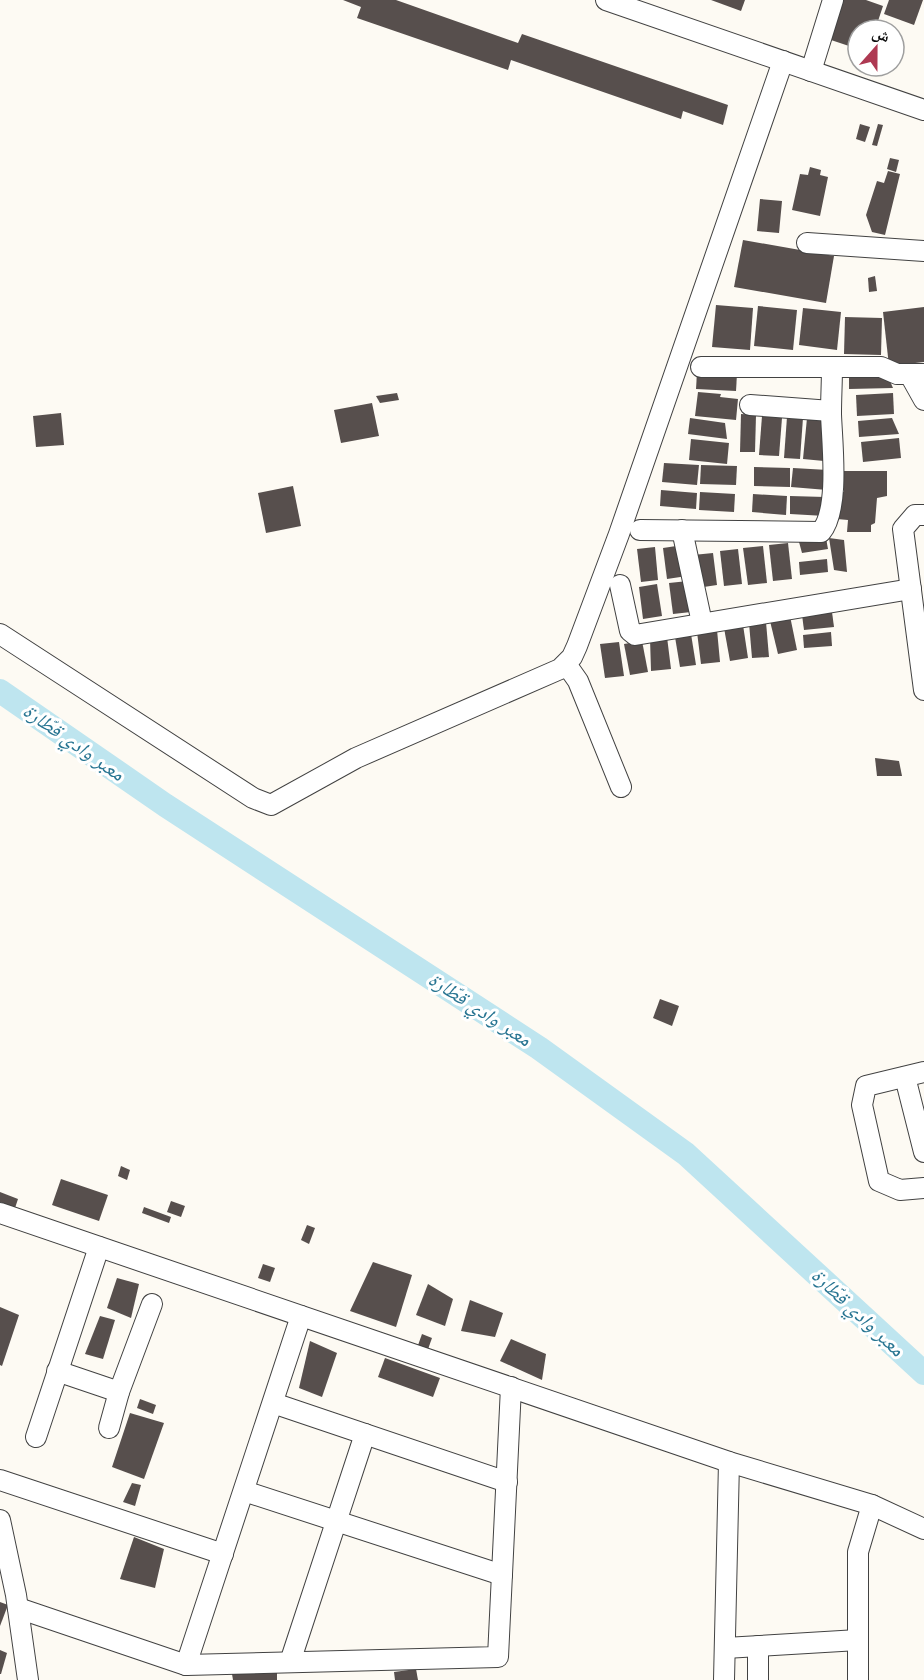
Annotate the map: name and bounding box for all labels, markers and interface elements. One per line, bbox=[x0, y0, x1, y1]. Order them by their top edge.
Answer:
north arrow bbox=[846, 18, 906, 78]
text: ش bbox=[870, 23, 893, 46]
water label: معبر وادي قطّارة bbox=[16, 698, 129, 789]
water label: معبر وادي قطّارة bbox=[422, 967, 536, 1055]
water label: معبر وادي قطّارة bbox=[804, 1263, 909, 1364]

